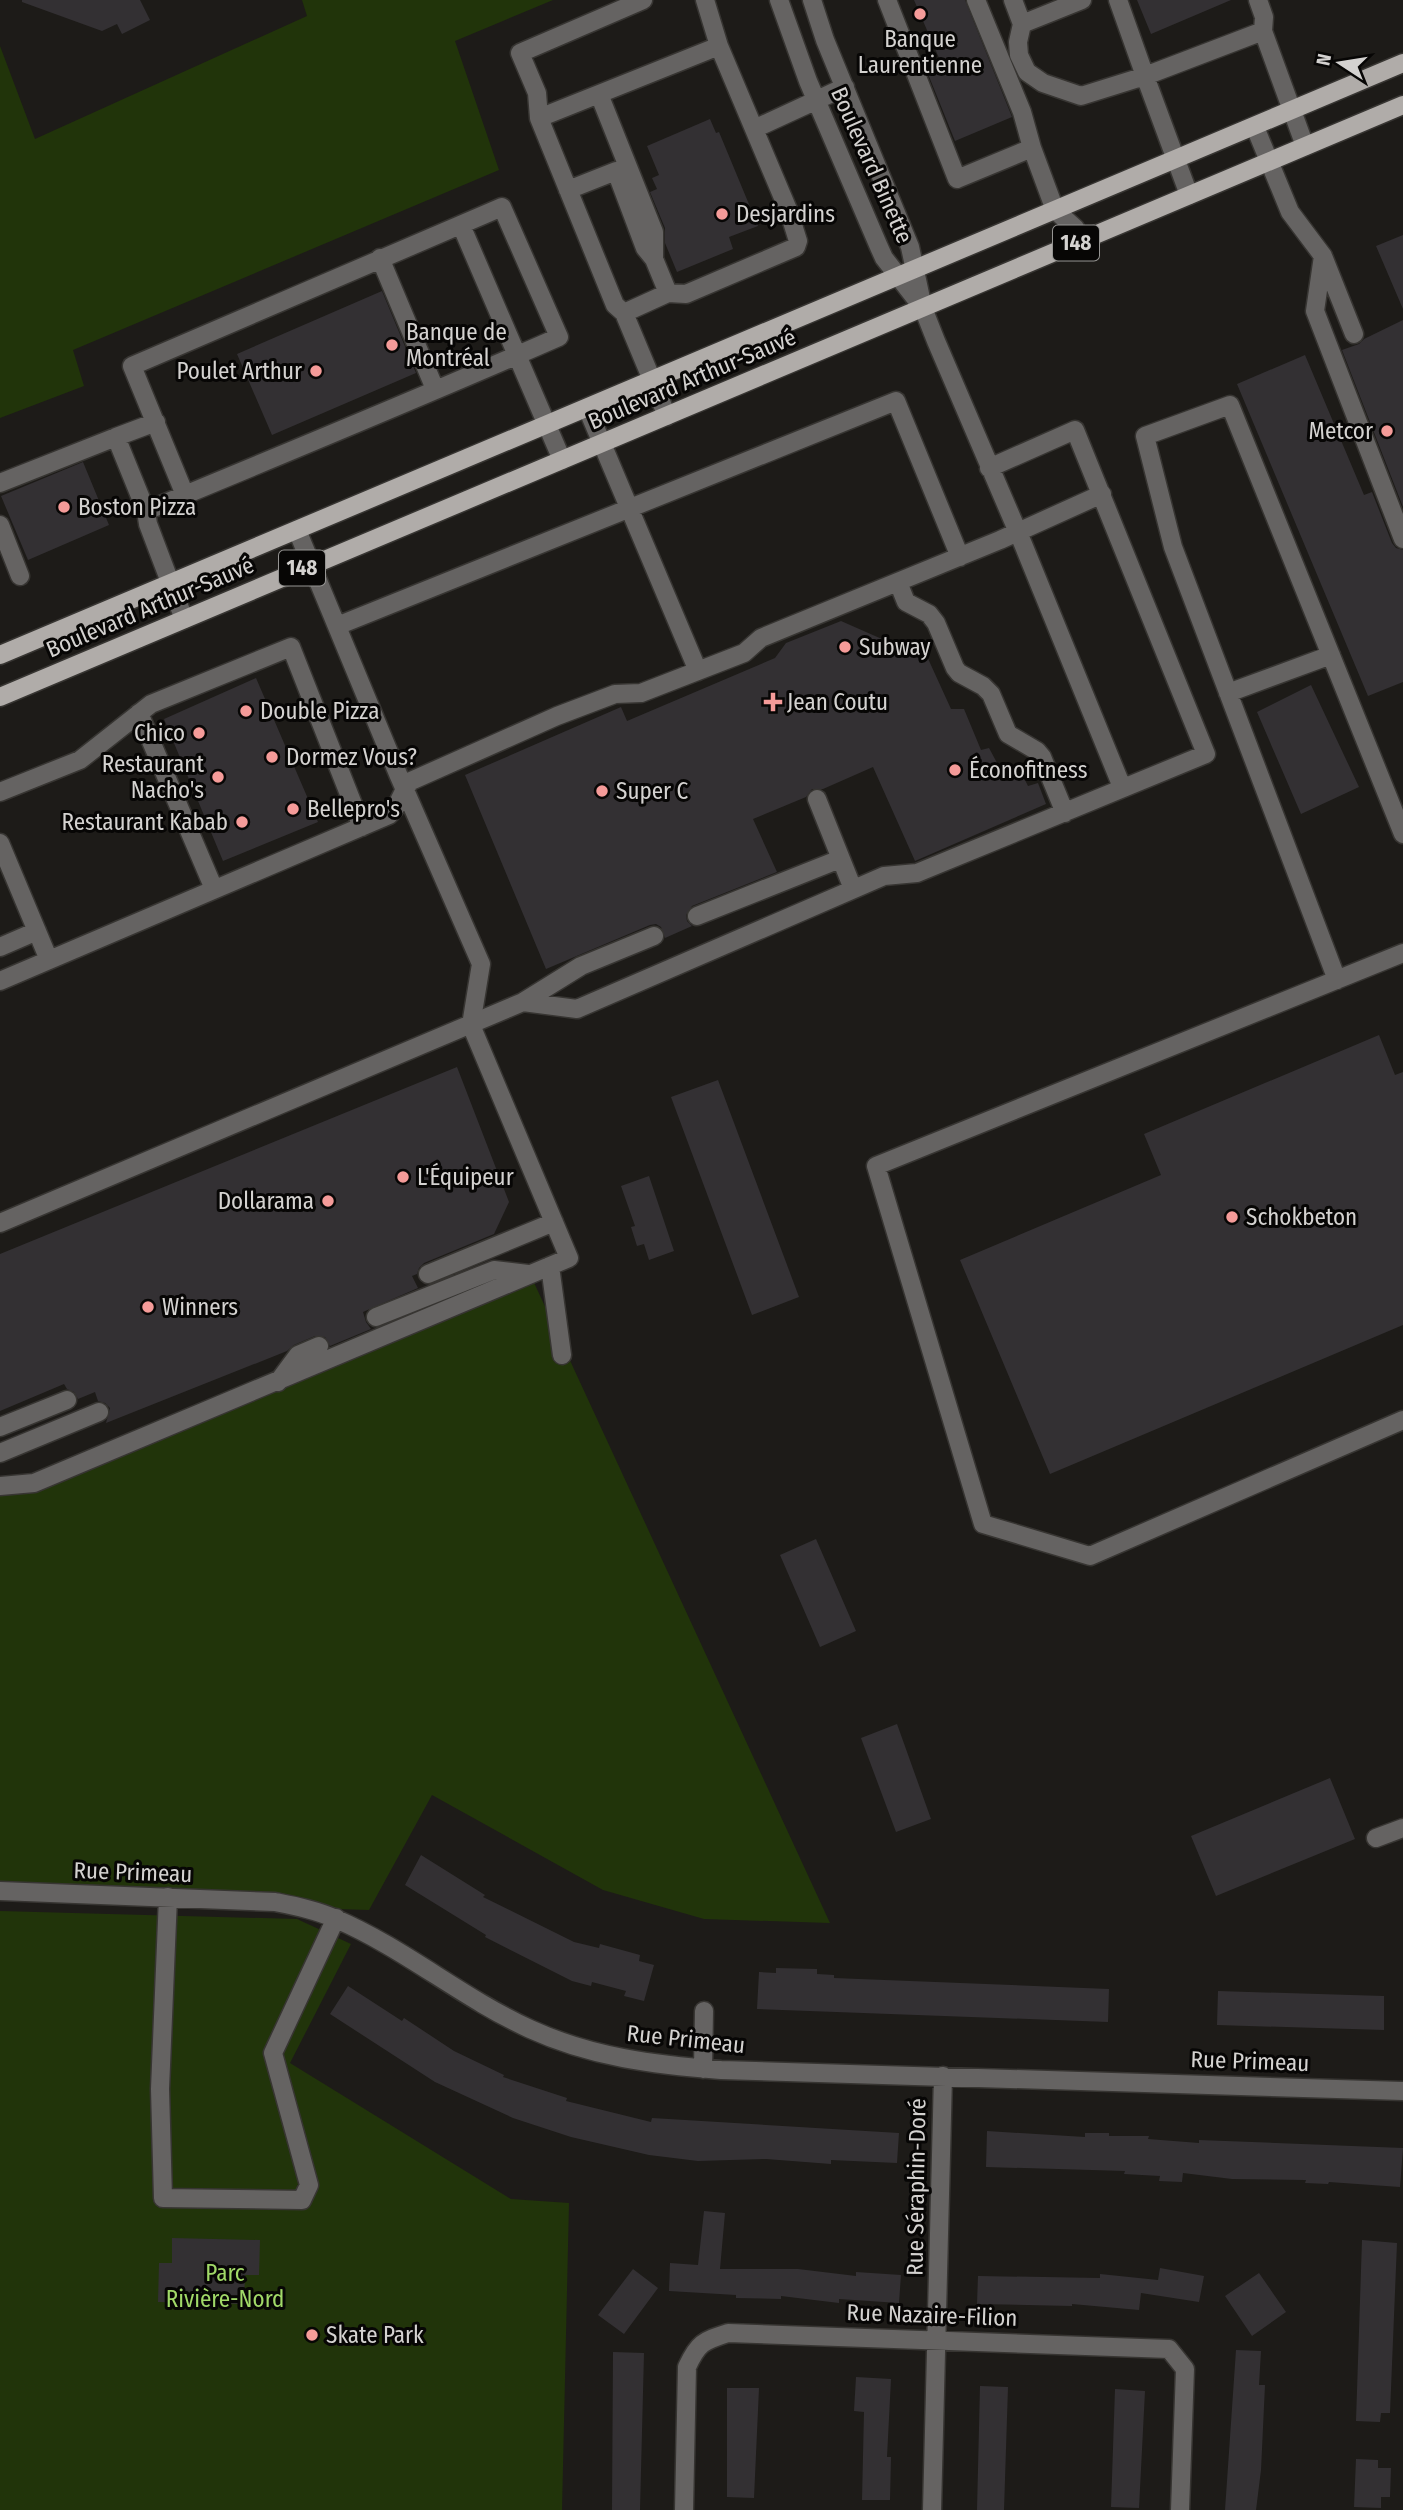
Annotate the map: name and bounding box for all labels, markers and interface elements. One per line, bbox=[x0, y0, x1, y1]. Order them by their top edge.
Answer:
marker: Banque Laurentienne bbox=[912, 6, 928, 22]
place label: Banque Laurentienne bbox=[858, 25, 982, 79]
north arrow bbox=[1305, 28, 1375, 98]
text: N bbox=[1311, 52, 1336, 68]
street label: Boulevard Binette bbox=[825, 82, 919, 248]
place label: Desjardins bbox=[736, 200, 835, 228]
marker: Desjardins bbox=[714, 206, 730, 222]
road number: 148 bbox=[1053, 226, 1099, 260]
place label: Banque de Montréal bbox=[406, 318, 507, 372]
street label: Boulevard Arthur-Sauvé bbox=[584, 323, 800, 435]
marker: Banque de Montréal bbox=[384, 337, 400, 353]
place label: Poulet Arthur bbox=[176, 357, 302, 385]
marker: Poulet Arthur bbox=[308, 363, 324, 379]
place label: Metcor bbox=[1309, 417, 1373, 445]
marker: Metcor bbox=[1379, 423, 1395, 439]
place label: Boston Pizza bbox=[78, 493, 196, 521]
marker: Boston Pizza bbox=[56, 499, 72, 515]
road number: 148 bbox=[279, 550, 325, 586]
street label: Boulevard Arthur-Sauvé bbox=[42, 551, 258, 663]
place label: Subway bbox=[859, 633, 931, 661]
marker: Subway bbox=[837, 639, 853, 655]
place label: Jean Coutu bbox=[787, 688, 888, 716]
marker: Jean Coutu bbox=[765, 694, 781, 710]
place label: Double Pizza bbox=[260, 697, 379, 725]
marker: Double Pizza bbox=[238, 703, 254, 719]
place label: Chico bbox=[134, 719, 185, 747]
marker: Chico bbox=[191, 725, 207, 741]
place label: Dormez Vous? bbox=[286, 743, 417, 771]
marker: Dormez Vous? bbox=[264, 749, 280, 765]
place label: Restaurant Nacho's bbox=[102, 750, 204, 804]
place label: Éconofitness bbox=[969, 755, 1088, 784]
marker: Éconofitness bbox=[947, 762, 963, 778]
marker: Restaurant Nacho's bbox=[210, 769, 226, 785]
place label: Super C bbox=[616, 777, 688, 805]
marker: Super C bbox=[594, 783, 610, 799]
place label: Bellepro's bbox=[307, 795, 400, 823]
marker: Bellepro's bbox=[285, 801, 301, 817]
place label: Restaurant Kabab bbox=[62, 808, 228, 836]
marker: Restaurant Kabab bbox=[234, 814, 250, 830]
place label: L'Équipeur bbox=[417, 1162, 514, 1191]
marker: L'Équipeur bbox=[395, 1169, 411, 1185]
place label: Dollarama bbox=[218, 1187, 314, 1215]
marker: Dollarama bbox=[320, 1193, 336, 1209]
place label: Schokbeton bbox=[1246, 1203, 1357, 1231]
marker: Schokbeton bbox=[1224, 1209, 1240, 1225]
place label: Winners bbox=[162, 1293, 238, 1321]
marker: Winners bbox=[140, 1299, 156, 1315]
street label: Rue Primeau bbox=[73, 1856, 193, 1888]
street label: Rue Primeau bbox=[625, 2019, 747, 2059]
street label: Rue Primeau bbox=[1190, 2045, 1310, 2077]
street label: Rue Séraphin-Doré bbox=[900, 2098, 932, 2276]
park label: Parc Rivière-Nord bbox=[166, 2259, 284, 2313]
street label: Rue Nazaire-Filion bbox=[846, 2298, 1018, 2332]
place label: Skate Park bbox=[326, 2321, 424, 2349]
marker: Skate Park bbox=[304, 2327, 320, 2343]

